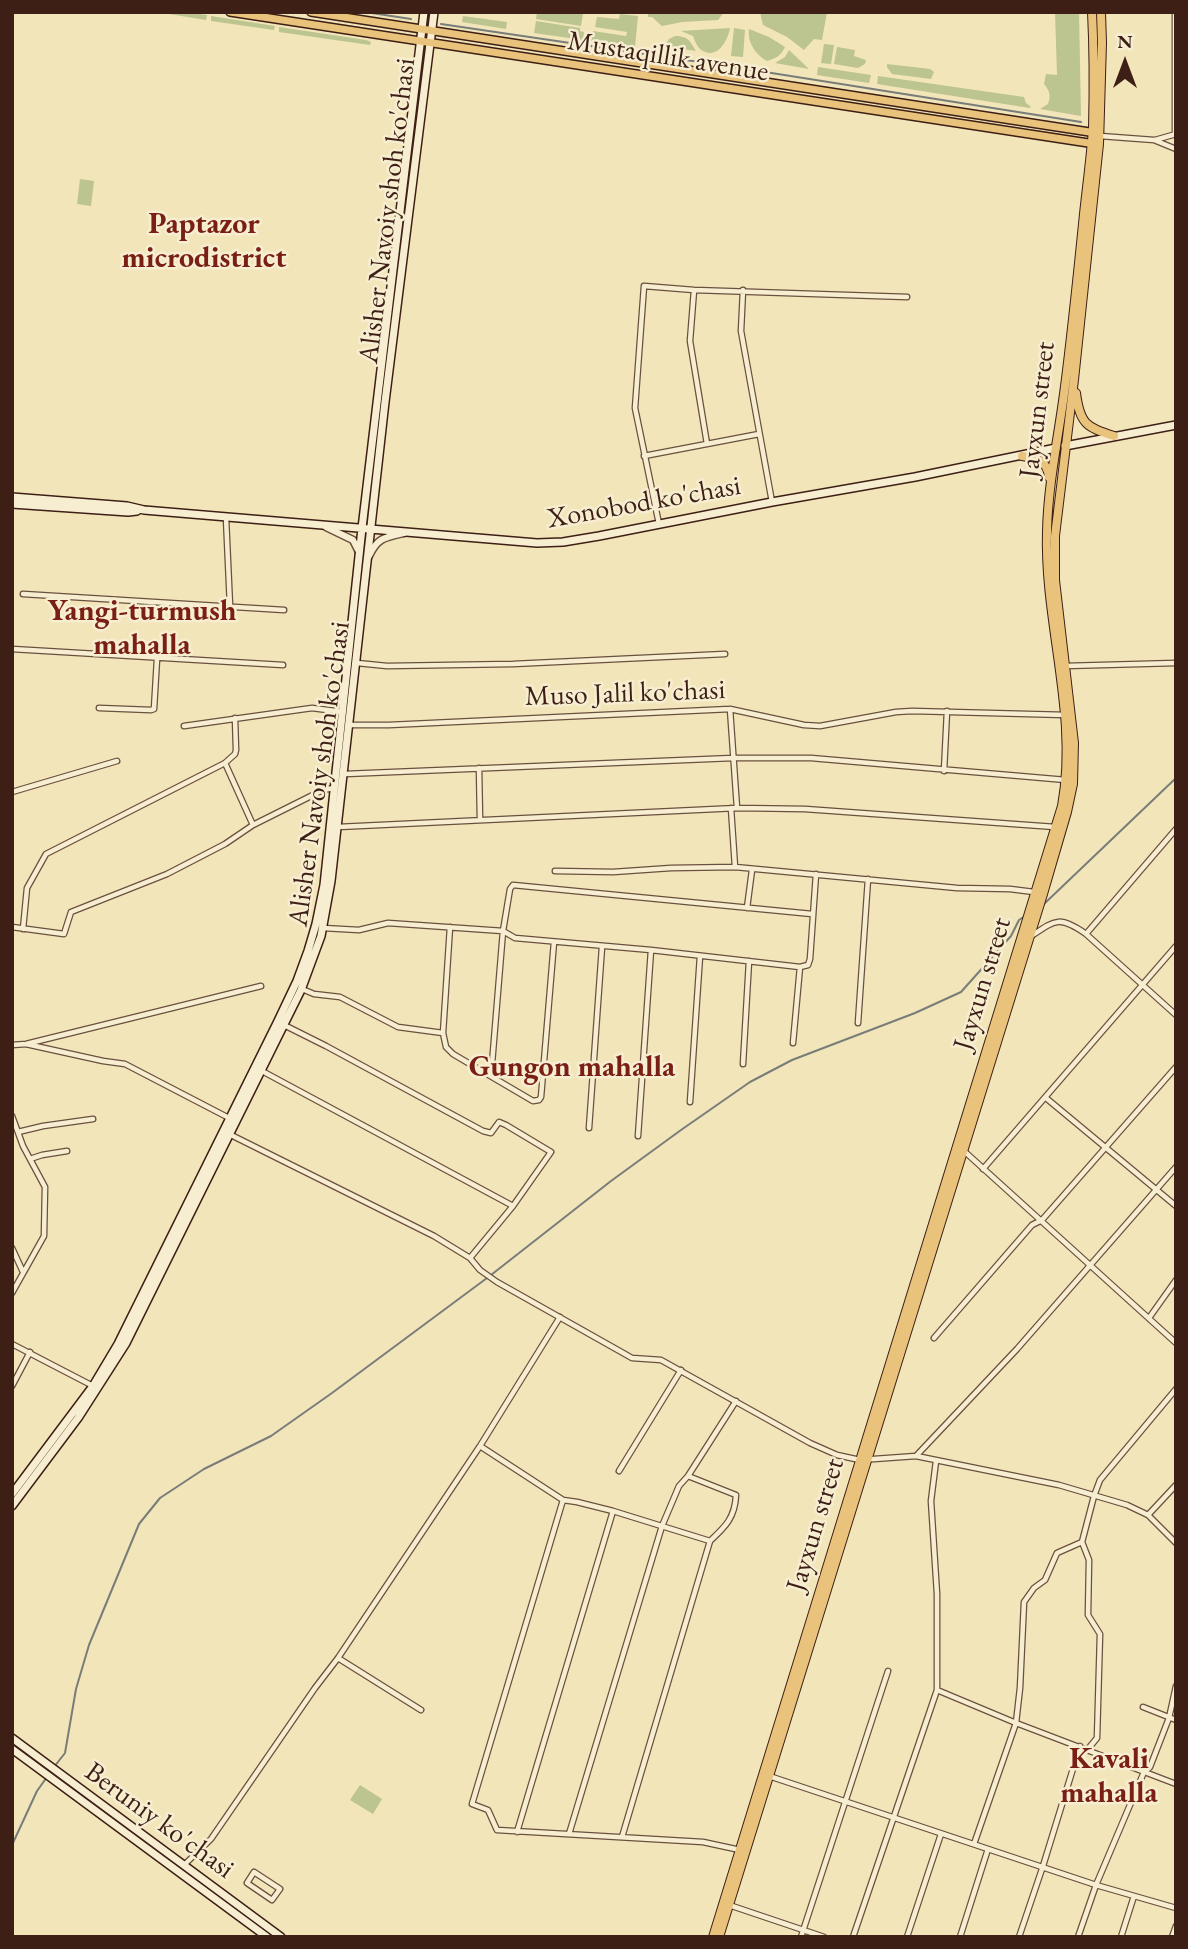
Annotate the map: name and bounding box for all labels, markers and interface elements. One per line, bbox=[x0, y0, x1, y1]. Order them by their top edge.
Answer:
street label: Mustaqillik avenue bbox=[565, 25, 771, 89]
north arrow bbox=[1090, 28, 1160, 98]
text: N bbox=[1117, 29, 1133, 54]
street label: Alisher Navoiy shoh ko'chasi bbox=[353, 56, 423, 366]
district label: Paрtazor microdistrict bbox=[122, 207, 286, 278]
street label: Jayxun street bbox=[1013, 340, 1063, 480]
street label: Xonobod ko'chasi bbox=[545, 469, 743, 537]
district label: Yangi-turmush mahalla bbox=[48, 594, 236, 664]
street label: Alisher Navoiy shoh ko'chasi bbox=[282, 619, 358, 929]
street label: Muso Jalil ko'chasi bbox=[524, 674, 726, 714]
street label: Jayxun street bbox=[947, 913, 1019, 1055]
district label: Gungon mahalla bbox=[469, 1050, 675, 1086]
street label: Jayxun street bbox=[780, 1454, 852, 1596]
district label: Kavali mahalla bbox=[1060, 1742, 1158, 1812]
street label: Beruniy ko'chasi bbox=[78, 1756, 240, 1886]

